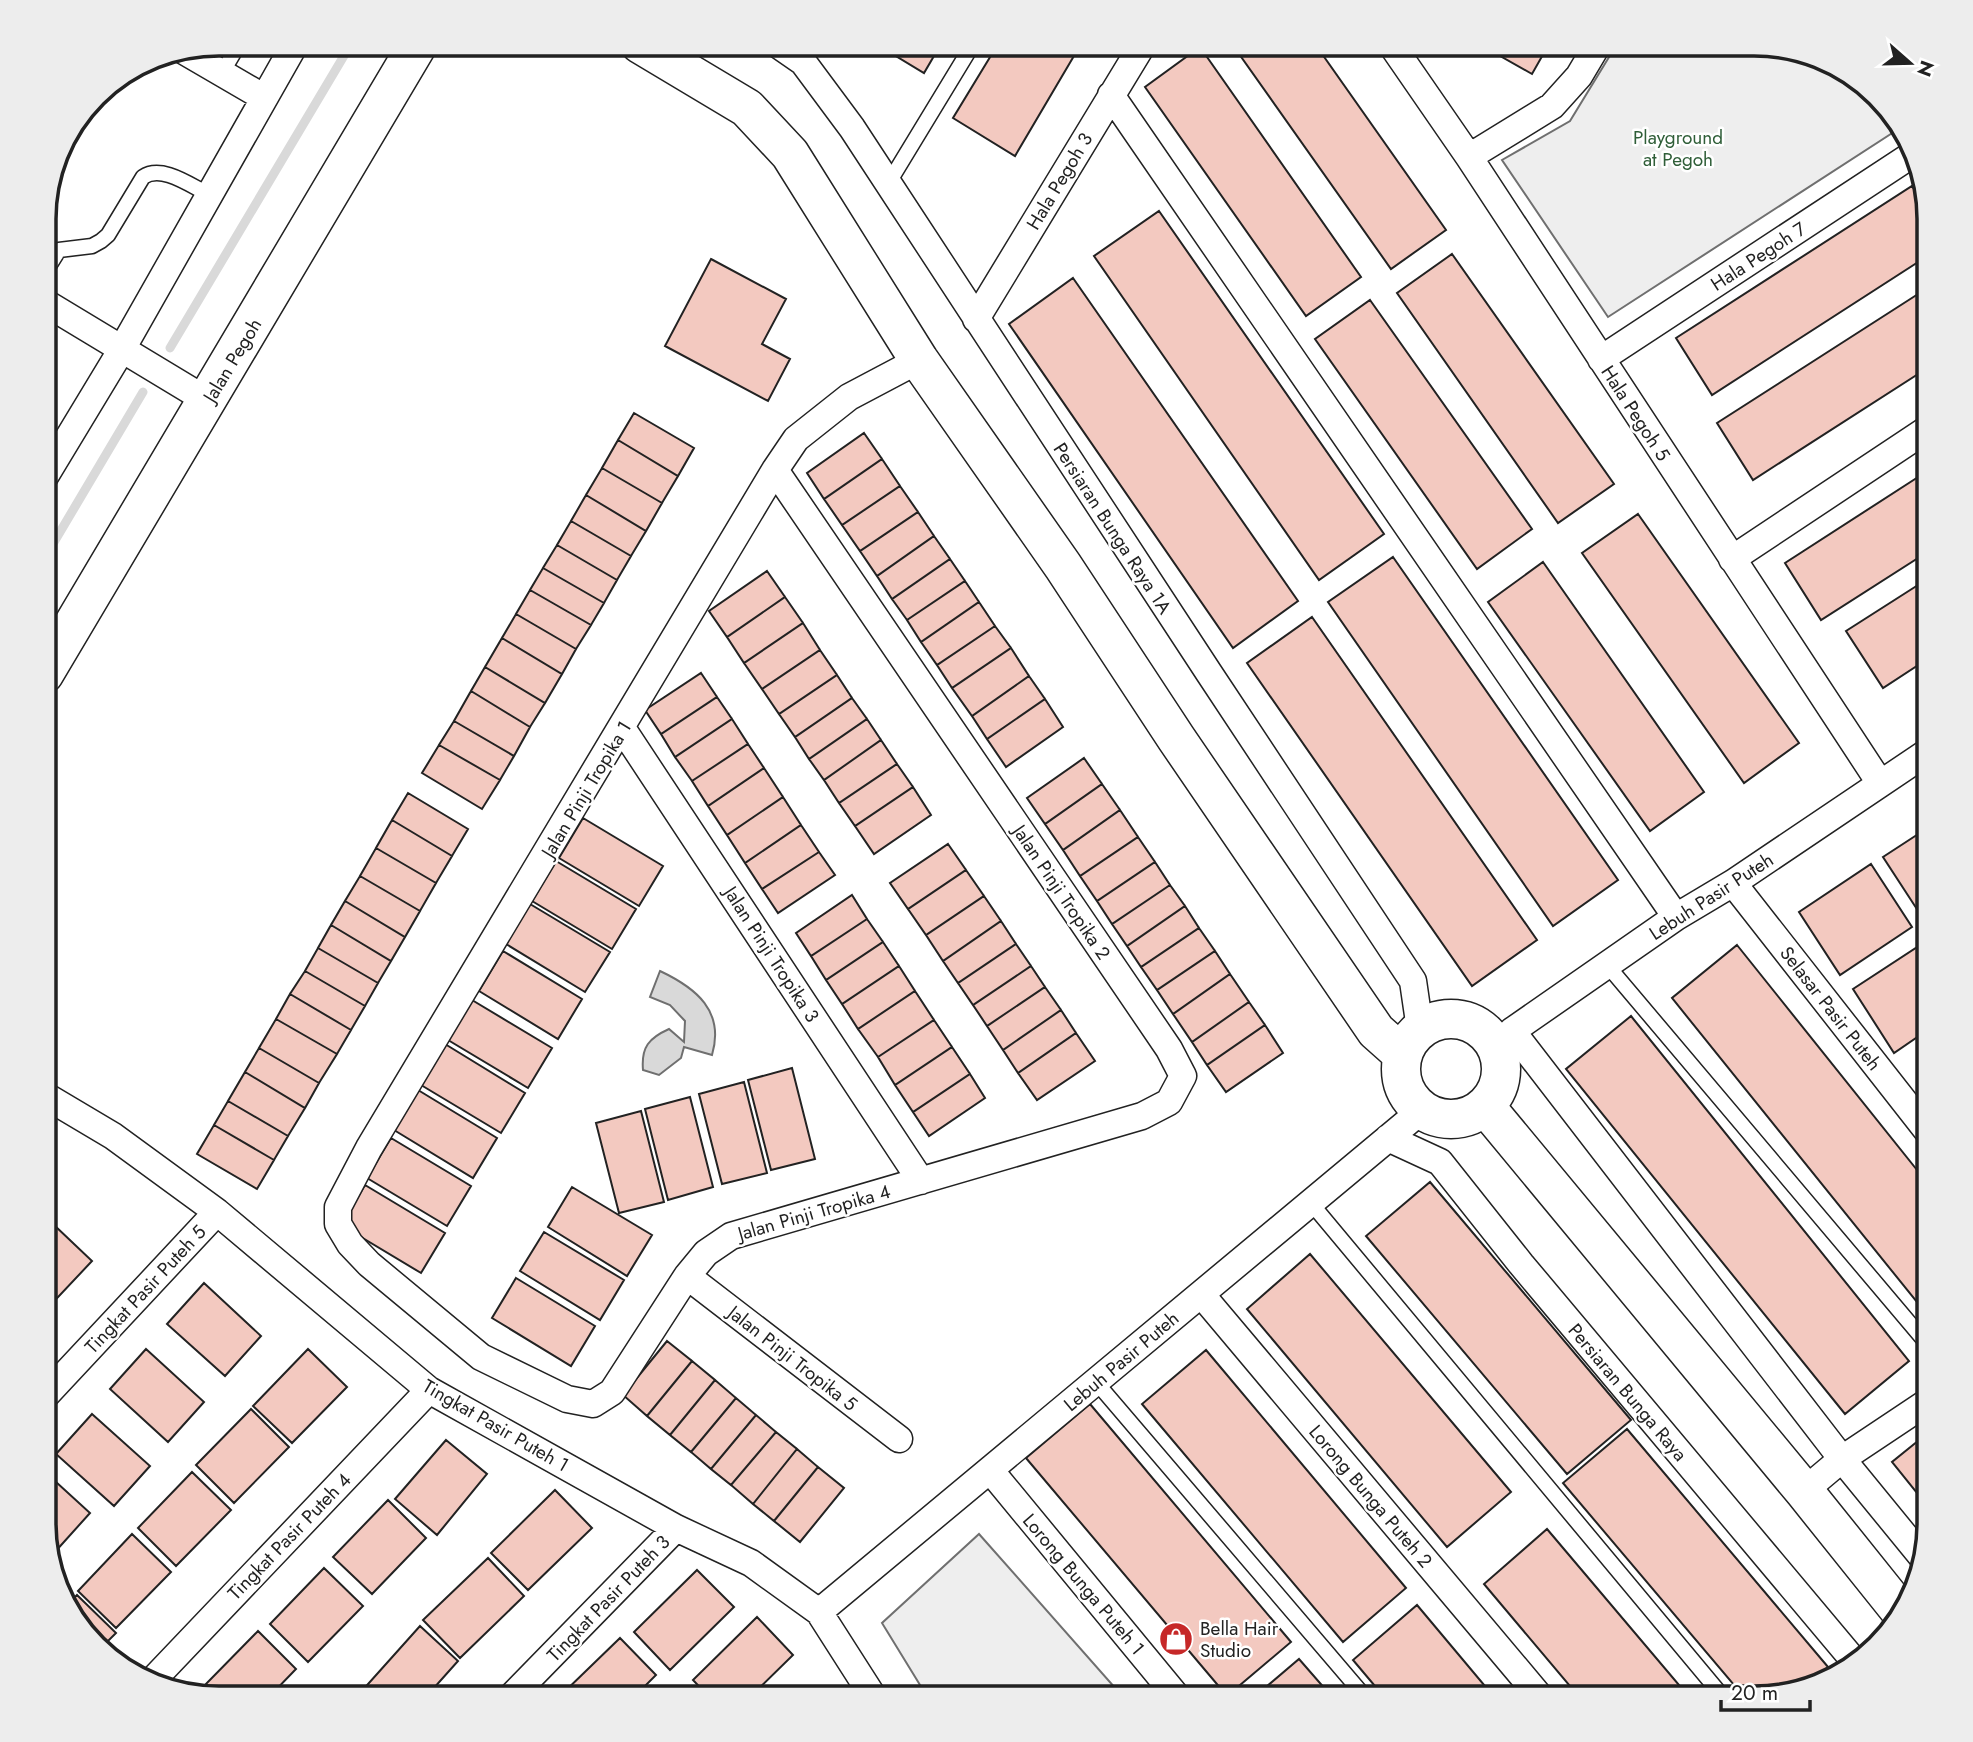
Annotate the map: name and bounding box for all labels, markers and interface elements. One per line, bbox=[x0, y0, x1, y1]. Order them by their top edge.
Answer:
north arrow bbox=[1875, 28, 1945, 98]
text: N bbox=[1910, 57, 1941, 80]
park label: Playground at Pegoh bbox=[1633, 124, 1723, 173]
street label: Hala Pegoh 3 bbox=[1020, 128, 1099, 235]
street label: Hala Pegoh 7 bbox=[1705, 216, 1811, 297]
street label: Jalan Pegoh bbox=[195, 313, 268, 410]
street label: Hala Pegoh 5 bbox=[1595, 360, 1677, 466]
street label: Persiaran Bunga Raya 1A bbox=[1047, 437, 1178, 620]
street label: Jalan Pinji Tropika 1 bbox=[533, 716, 638, 865]
street label: Jalan Pinji Tropika 2 bbox=[1005, 817, 1117, 965]
street label: Lebuh Pasir Puteh bbox=[1644, 846, 1779, 947]
street label: Jalan Pinji Tropika 3 bbox=[716, 879, 826, 1027]
street label: Selasar Pasir Puteh bbox=[1774, 941, 1888, 1076]
street label: Jalan Pinji Tropika 4 bbox=[732, 1178, 894, 1248]
street label: Tingkat Pasir Puteh 5 bbox=[79, 1219, 212, 1360]
street label: Jalan Pinji Tropika 5 bbox=[720, 1298, 863, 1417]
street label: Lebuh Pasir Puteh bbox=[1058, 1305, 1185, 1418]
street label: Persiaran Bunga Raya bbox=[1562, 1318, 1693, 1467]
street label: Tingkat Pasir Puteh 1 bbox=[418, 1373, 574, 1478]
street label: Lorong Bunga Puteh 2 bbox=[1303, 1419, 1439, 1574]
street label: Tingkat Pasir Puteh 4 bbox=[222, 1467, 357, 1606]
street label: Lorong Bunga Puteh 1 bbox=[1016, 1508, 1151, 1661]
street label: Tingkat Pasir Puteh 3 bbox=[541, 1529, 676, 1668]
place label: Bella Hair Studio bbox=[1200, 1615, 1279, 1664]
shop icon: Bella Hair Studio bbox=[1157, 1620, 1195, 1658]
scale bar bbox=[1721, 1668, 1810, 1712]
text: 20 m bbox=[1731, 1678, 1778, 1708]

